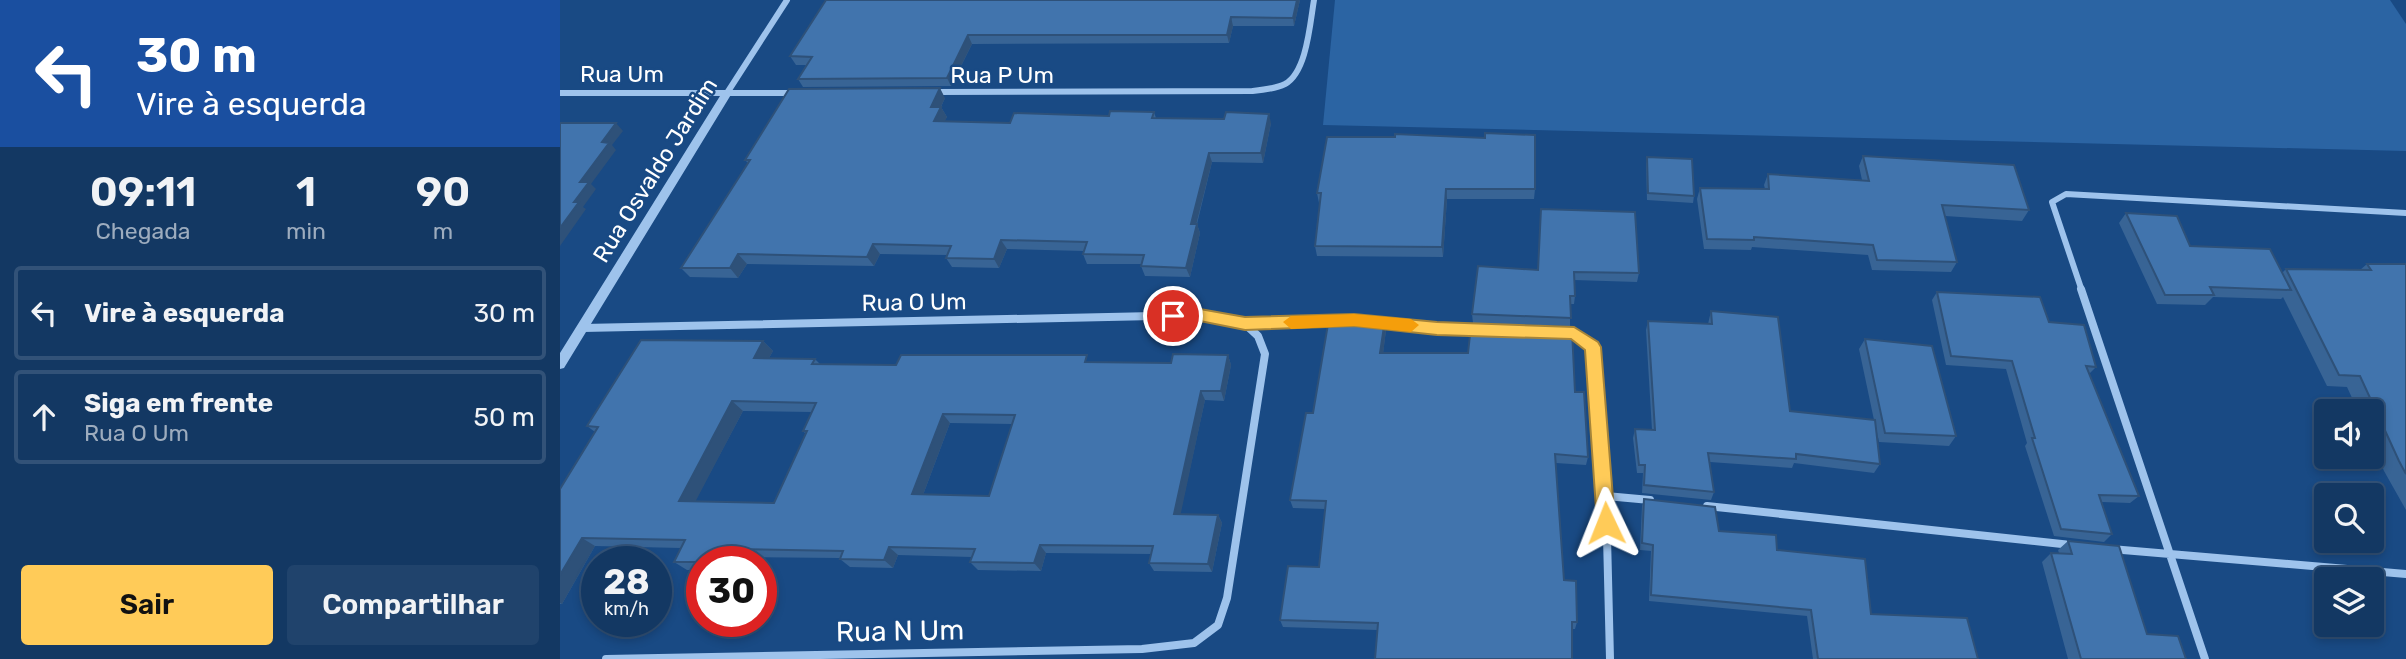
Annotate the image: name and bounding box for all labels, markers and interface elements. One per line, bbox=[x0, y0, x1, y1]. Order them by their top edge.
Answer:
text: 30 m bbox=[136, 26, 257, 84]
icon: left bbox=[21, 28, 112, 119]
street label: Rua Um bbox=[580, 60, 664, 88]
street label: Rua P Um bbox=[950, 61, 1054, 89]
street label: Rua Osvaldo Jardim bbox=[587, 72, 723, 268]
text: Vire à esquerda bbox=[136, 85, 367, 123]
text: 09:11 bbox=[90, 167, 196, 217]
text: 1 bbox=[296, 167, 316, 217]
text: 90 bbox=[416, 167, 470, 217]
text: Chegada bbox=[96, 217, 191, 245]
text: min bbox=[286, 217, 326, 245]
text: m bbox=[433, 217, 453, 245]
pin bbox=[1143, 286, 1203, 346]
street label: Rua O Um bbox=[861, 287, 967, 317]
icon: left bbox=[25, 294, 63, 332]
icon: arrive bbox=[1154, 297, 1192, 335]
text: Vire à esquerda bbox=[84, 298, 285, 329]
text: 30 m bbox=[473, 298, 535, 329]
text: Siga em frente bbox=[84, 388, 273, 419]
icon: ahead bbox=[25, 398, 63, 436]
map controls bbox=[2314, 399, 2384, 637]
button: sound bbox=[2314, 399, 2384, 469]
text: 50 m bbox=[474, 402, 535, 433]
text: Rua O Um bbox=[84, 419, 189, 447]
button: search bbox=[2314, 483, 2384, 553]
position arrow bbox=[1569, 486, 1643, 560]
speed limit sign: 30 bbox=[686, 546, 777, 637]
text: 28 bbox=[603, 561, 650, 603]
button: Sair bbox=[21, 565, 273, 645]
button: Compartilhar bbox=[287, 565, 539, 645]
button: layers bbox=[2314, 567, 2384, 637]
text: km/h bbox=[604, 598, 649, 620]
street label: Rua N Um bbox=[836, 613, 964, 649]

